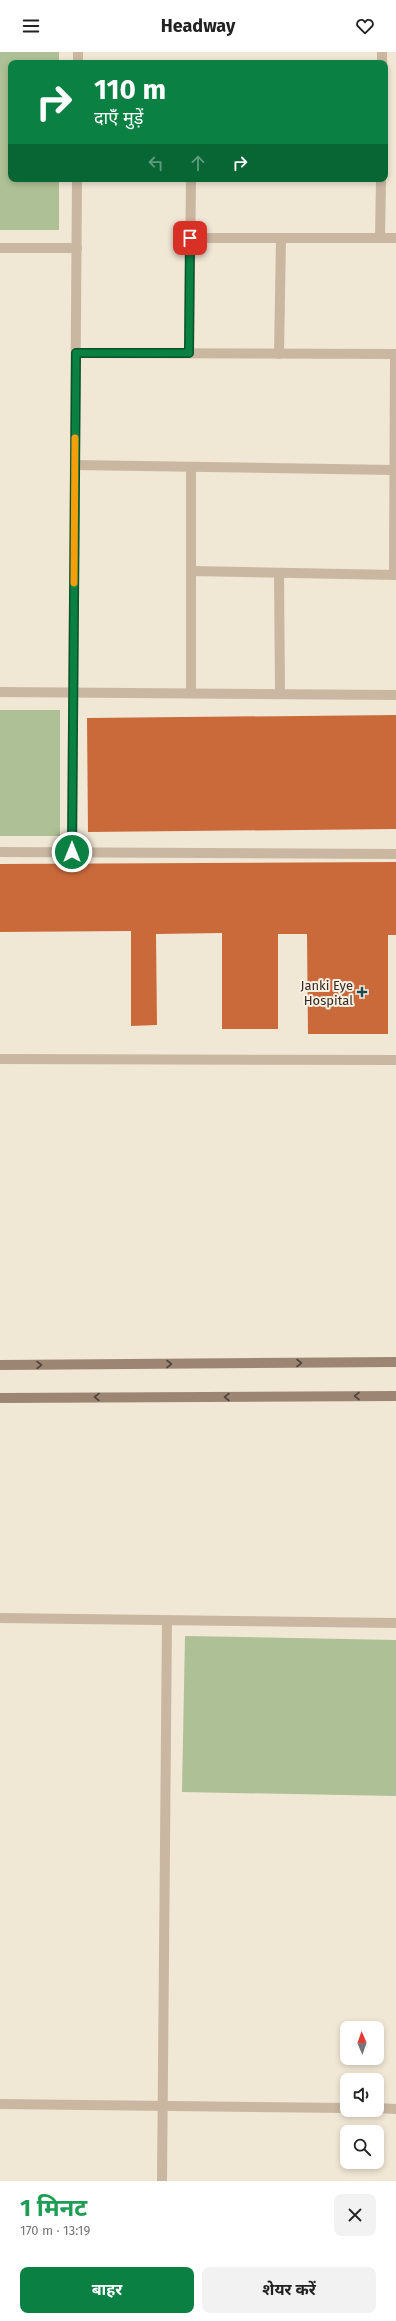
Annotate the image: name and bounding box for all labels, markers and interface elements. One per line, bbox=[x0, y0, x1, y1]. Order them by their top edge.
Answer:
icon: menu bbox=[20, 15, 42, 37]
text: Headway bbox=[161, 15, 235, 37]
icon: heart bbox=[354, 15, 376, 37]
text: 110 m bbox=[94, 73, 166, 106]
icon: right bbox=[28, 76, 80, 128]
text: दाएँ मुड़ें bbox=[94, 107, 143, 129]
icon: left bbox=[145, 152, 167, 174]
icon: ahead bbox=[187, 152, 209, 174]
icon: right bbox=[229, 152, 251, 174]
pin bbox=[173, 221, 207, 255]
icon: arrive bbox=[179, 227, 201, 249]
position arrow bbox=[51, 831, 93, 873]
place label: Janki Eye Hospital bbox=[300, 978, 353, 1008]
marker: Janki Eye Hospital bbox=[356, 986, 368, 998]
one-way arrow bbox=[296, 1359, 302, 1367]
one-way arrow bbox=[166, 1360, 172, 1368]
one-way arrow bbox=[36, 1361, 42, 1369]
one-way arrow bbox=[354, 1392, 360, 1400]
one-way arrow bbox=[94, 1393, 100, 1401]
one-way arrow bbox=[224, 1393, 230, 1401]
north arrow bbox=[340, 2021, 384, 2065]
map controls bbox=[340, 2021, 384, 2169]
button: sound bbox=[340, 2073, 384, 2117]
button: search bbox=[340, 2125, 384, 2169]
text: 1 मिनट bbox=[20, 2194, 87, 2222]
button: close bbox=[334, 2194, 376, 2236]
text: 170 m · 13:19 bbox=[20, 2223, 90, 2238]
button: बाहर bbox=[20, 2267, 194, 2313]
button: शेयर करें bbox=[202, 2267, 376, 2313]

